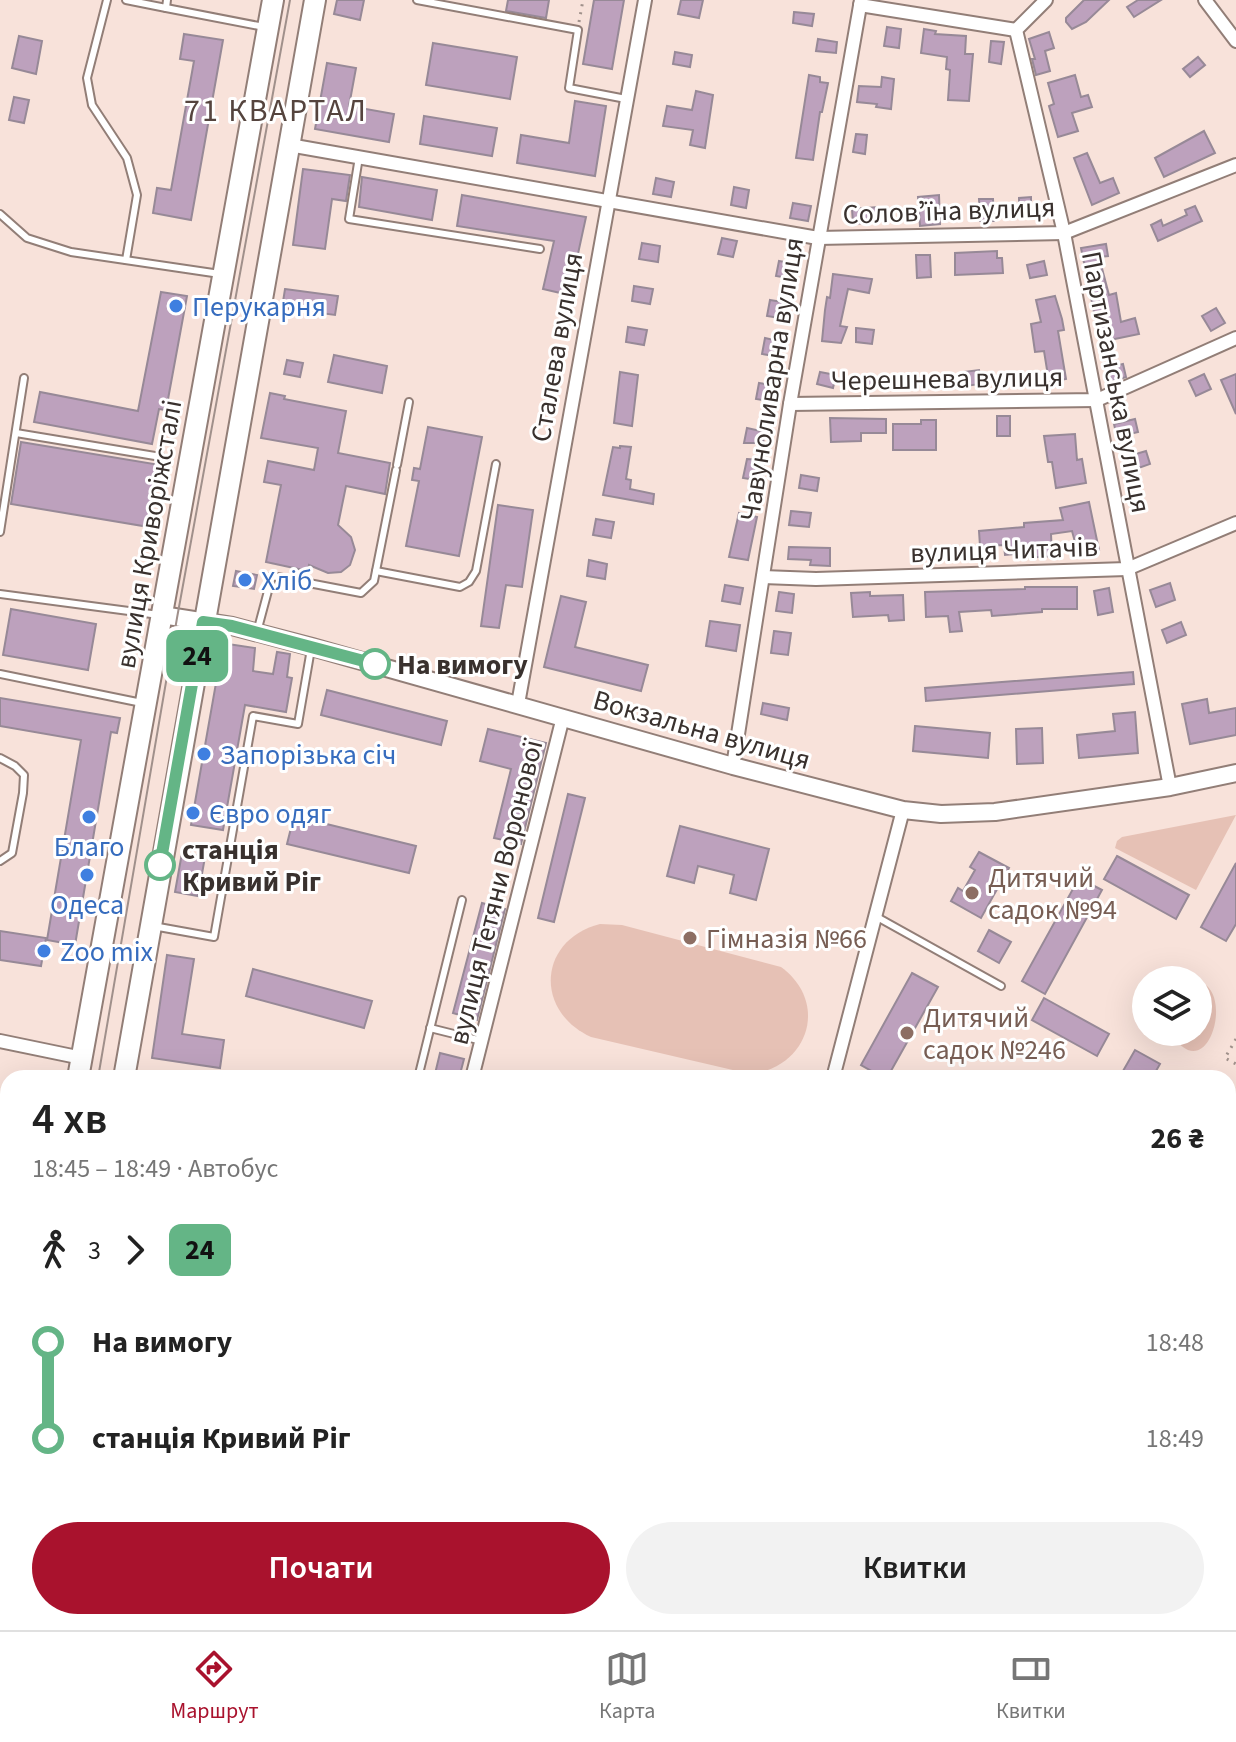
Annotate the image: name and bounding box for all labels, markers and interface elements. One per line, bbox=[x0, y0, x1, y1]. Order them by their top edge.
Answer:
district label: 71 КВАРТАЛ bbox=[184, 88, 368, 134]
street label: Соловʼїна вулиця bbox=[842, 187, 1056, 235]
street label: Чавуноливарна вулиця bbox=[730, 234, 814, 524]
street label: Партизанська вулиця bbox=[1071, 248, 1161, 517]
street label: Сталева вулиця bbox=[521, 249, 593, 445]
place label: Перукарня bbox=[192, 287, 326, 327]
marker: Перукарня bbox=[167, 297, 185, 315]
street label: Черешнева вулиця bbox=[831, 357, 1064, 401]
street label: вулиця Криворіжсталі bbox=[106, 397, 192, 672]
street label: вулиця Читачів bbox=[910, 527, 1099, 573]
place label: Хліб bbox=[261, 561, 312, 601]
marker: Хліб bbox=[236, 571, 254, 589]
line badge: 24 bbox=[161, 630, 233, 682]
text: 24 bbox=[182, 636, 212, 676]
place label: На вимогу bbox=[397, 645, 528, 685]
marker: На вимогу bbox=[360, 649, 390, 679]
street label: Вокзальна вулиця bbox=[588, 680, 815, 780]
street label: вулиця Тетяни Воронової bbox=[439, 734, 554, 1049]
place label: Запорізька січ bbox=[220, 735, 396, 775]
marker: Запорізька січ bbox=[195, 745, 213, 763]
place label: Євро одяг bbox=[209, 794, 332, 834]
marker: Євро одяг bbox=[184, 804, 202, 822]
marker: Благо bbox=[80, 808, 98, 826]
place label: Благо bbox=[54, 827, 124, 867]
place label: станція Кривий Ріг bbox=[182, 830, 321, 902]
marker: станція Кривий Ріг bbox=[145, 850, 175, 880]
place label: Дитячий садок №94 bbox=[988, 858, 1117, 930]
marker: Одеса bbox=[78, 866, 96, 884]
marker: Дитячий садок №94 bbox=[963, 884, 981, 902]
place label: Одеса bbox=[50, 885, 124, 925]
place label: Гімназія №66 bbox=[706, 919, 867, 959]
marker: Гімназія №66 bbox=[681, 929, 699, 947]
place label: Zoo mix bbox=[60, 932, 154, 972]
marker: Zoo mix bbox=[35, 942, 53, 960]
map controls bbox=[1132, 966, 1212, 1046]
button: layers bbox=[1132, 966, 1212, 1046]
place label: Дитячий садок №246 bbox=[923, 998, 1066, 1070]
marker: Дитячий садок №246 bbox=[898, 1024, 916, 1042]
text: 4 хв bbox=[32, 1088, 107, 1151]
text: 26 ₴ bbox=[1150, 1117, 1204, 1160]
text: 18:45 – 18:49 · Автобус bbox=[32, 1150, 278, 1187]
icon: walk bbox=[32, 1228, 76, 1272]
icon: forward bbox=[113, 1228, 157, 1272]
text: 24 bbox=[185, 1230, 215, 1270]
text: 3 bbox=[88, 1232, 101, 1269]
text: На вимогу bbox=[92, 1321, 232, 1364]
text: 18:48 bbox=[1146, 1324, 1204, 1361]
text: станція Кривий Ріг bbox=[92, 1417, 351, 1460]
text: 18:49 bbox=[1146, 1420, 1204, 1457]
button: Почати bbox=[32, 1522, 610, 1614]
button: Квитки bbox=[626, 1522, 1204, 1614]
tab: Маршрут bbox=[170, 1647, 259, 1727]
tab: Карта bbox=[599, 1647, 655, 1727]
tab: Квитки bbox=[996, 1647, 1066, 1727]

